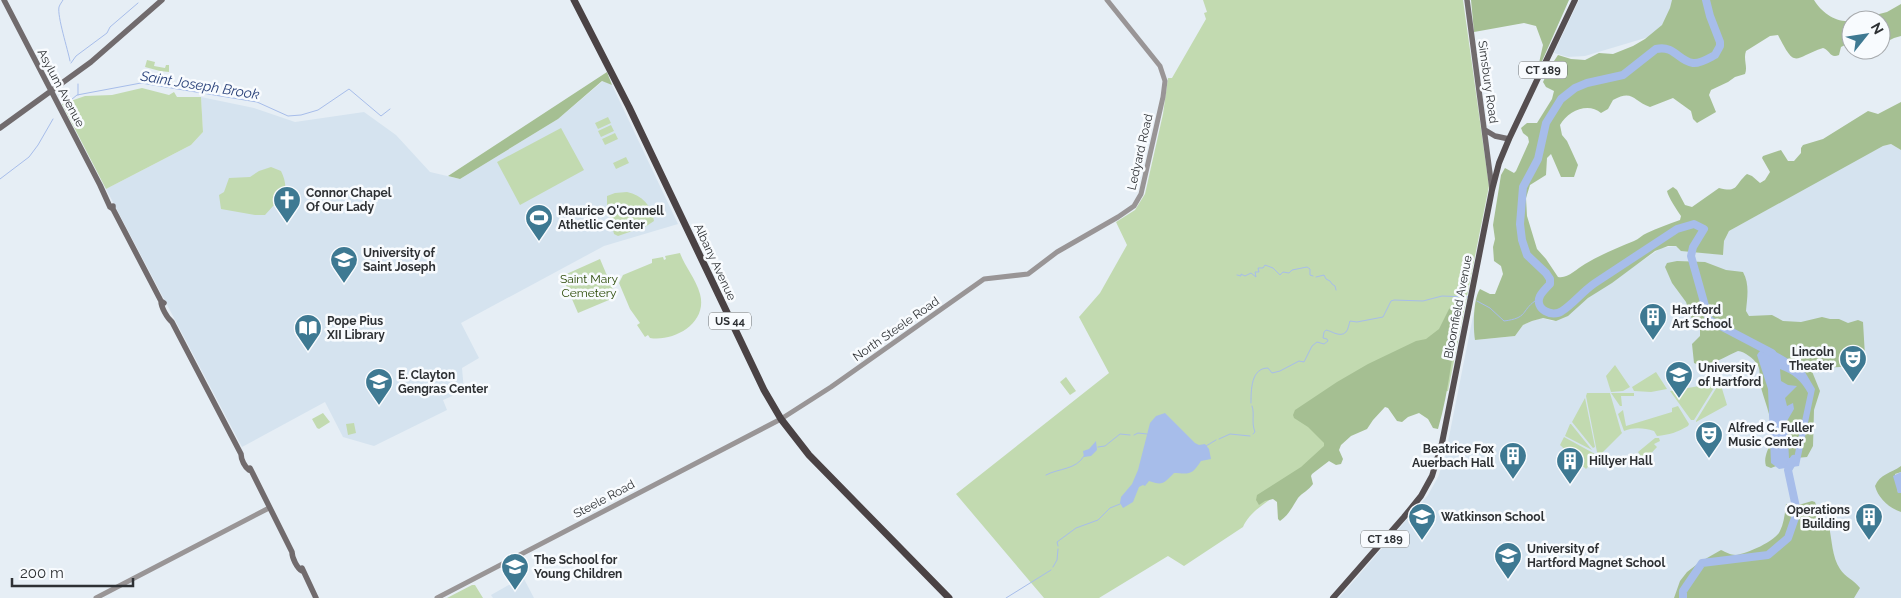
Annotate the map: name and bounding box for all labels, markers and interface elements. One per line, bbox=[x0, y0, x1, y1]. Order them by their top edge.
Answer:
north arrow bbox=[1841, 10, 1891, 60]
text: N bbox=[1868, 20, 1887, 37]
street label: Simsbury Road bbox=[1475, 40, 1501, 124]
street label: Asylum Avenue bbox=[35, 47, 87, 129]
road number: CT 189 bbox=[1519, 62, 1567, 78]
water label: Saint Joseph Brook bbox=[138, 68, 261, 102]
street label: Ledyard Road bbox=[1124, 113, 1156, 191]
church icon: Connor Chapel Of Our Lady bbox=[272, 185, 302, 224]
place label: Connor Chapel Of Our Lady bbox=[306, 186, 392, 214]
sports icon: Maurice O'Connell Athetlic Center bbox=[524, 203, 554, 242]
place label: Maurice O'Connell Athetlic Center bbox=[558, 204, 664, 232]
street label: Albany Avenue bbox=[691, 221, 739, 303]
school or university icon: University of Saint Joseph bbox=[329, 245, 359, 284]
place label: University of Saint Joseph bbox=[363, 246, 436, 274]
street label: Bloomfield Avenue bbox=[1441, 254, 1475, 360]
park label: Saint Mary Cemetery bbox=[560, 272, 619, 300]
street label: North Steele Road bbox=[850, 294, 942, 364]
building icon: Hartford Art School bbox=[1638, 302, 1668, 341]
place label: Hartford Art School bbox=[1672, 303, 1732, 331]
road number: US 44 bbox=[709, 312, 751, 330]
library icon: Pope Pius XII Library bbox=[293, 313, 323, 352]
place label: Pope Pius XII Library bbox=[326, 314, 385, 342]
theatre icon: Lincoln Theater bbox=[1838, 344, 1868, 383]
place label: Lincoln Theater bbox=[1789, 345, 1834, 373]
school or university icon: University of Hartford bbox=[1664, 360, 1694, 399]
place label: University of Hartford bbox=[1698, 361, 1761, 389]
school or university icon: E. Clayton Gengras Center bbox=[364, 367, 394, 406]
place label: E. Clayton Gengras Center bbox=[398, 368, 488, 396]
theatre icon: Alfred C. Fuller Music Center bbox=[1694, 420, 1724, 459]
place label: Alfred C. Fuller Music Center bbox=[1728, 421, 1814, 449]
building icon: Beatrice Fox Auerbach Hall bbox=[1498, 441, 1528, 480]
place label: Beatrice Fox Auerbach Hall bbox=[1412, 442, 1495, 470]
building icon: Hillyer Hall bbox=[1555, 446, 1585, 485]
place label: Hillyer Hall bbox=[1589, 454, 1653, 468]
street label: Steele Road bbox=[571, 477, 637, 521]
school or university icon: Watkinson School bbox=[1407, 502, 1437, 541]
building icon: Operations Building bbox=[1854, 502, 1884, 541]
place label: Operations Building bbox=[1787, 503, 1850, 531]
place label: Watkinson School bbox=[1441, 510, 1545, 524]
road number: CT 189 bbox=[1361, 530, 1409, 548]
school or university icon: University of Hartford Magnet School bbox=[1493, 541, 1523, 580]
place label: University of Hartford Magnet School bbox=[1527, 542, 1665, 570]
school or university icon: The School for Young Children bbox=[500, 552, 530, 591]
place label: The School for Young Children bbox=[534, 553, 622, 581]
scale bar bbox=[12, 556, 134, 588]
text: 200 m bbox=[20, 564, 64, 582]

